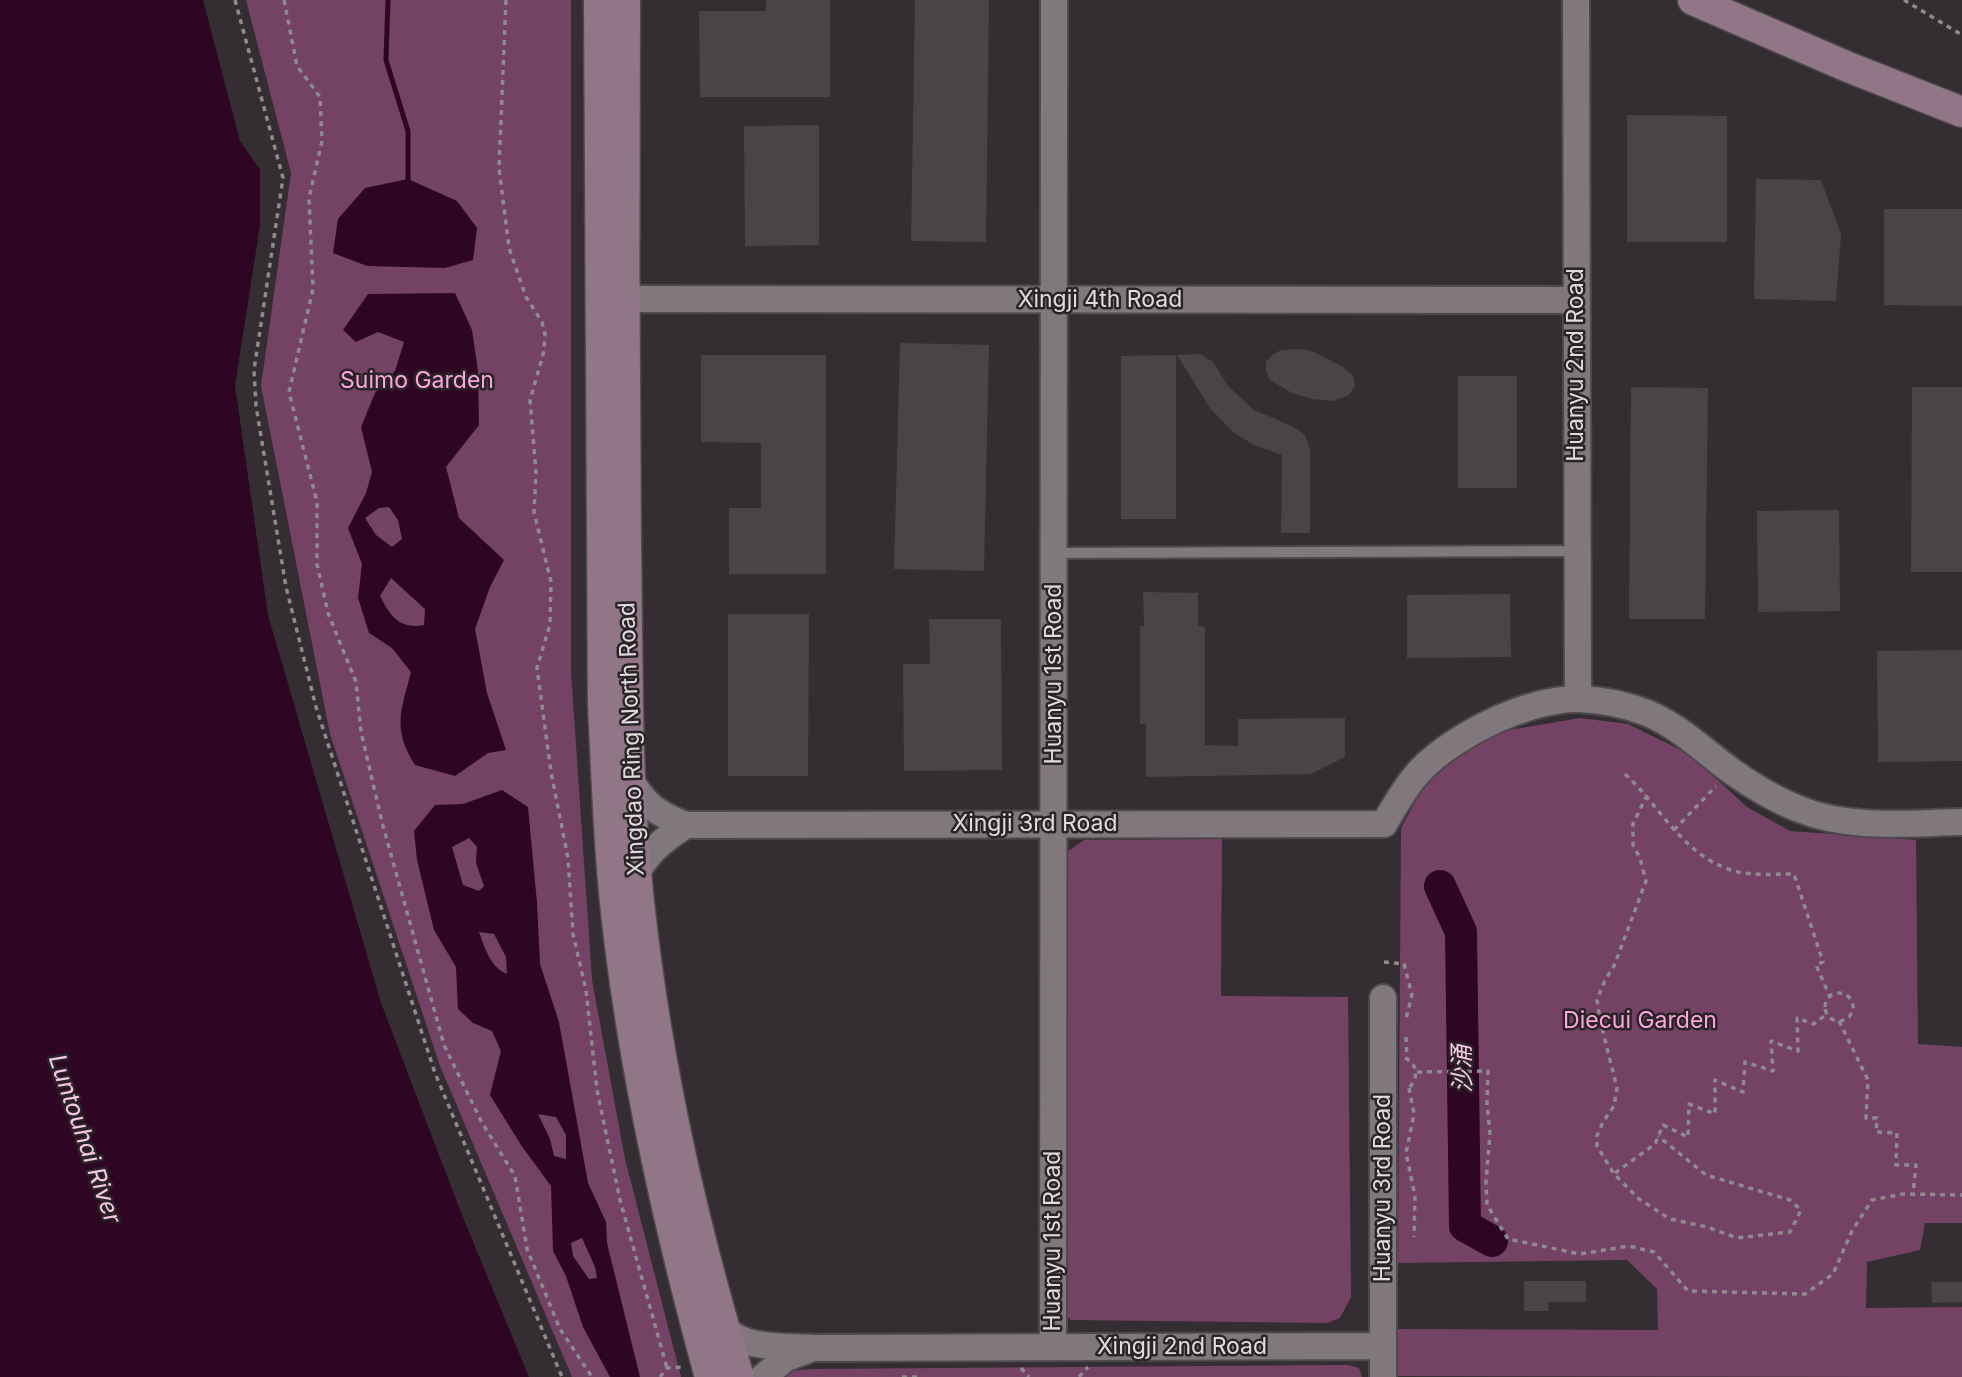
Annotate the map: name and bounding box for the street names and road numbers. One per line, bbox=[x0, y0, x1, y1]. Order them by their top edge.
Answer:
street label: Huanyu 2nd Road bbox=[1562, 268, 1590, 462]
street label: Xingji 4th Road bbox=[1018, 286, 1182, 314]
street label: Huanyu 1st Road bbox=[1040, 584, 1068, 764]
street label: Xingdao Ring North Road bbox=[613, 602, 651, 876]
street label: Xingji 3rd Road bbox=[952, 810, 1118, 838]
street label: Huanyu 3rd Road bbox=[1369, 1094, 1397, 1282]
street label: Huanyu 1st Road bbox=[1039, 1151, 1067, 1331]
street label: Xingji 2nd Road bbox=[1097, 1333, 1267, 1361]

